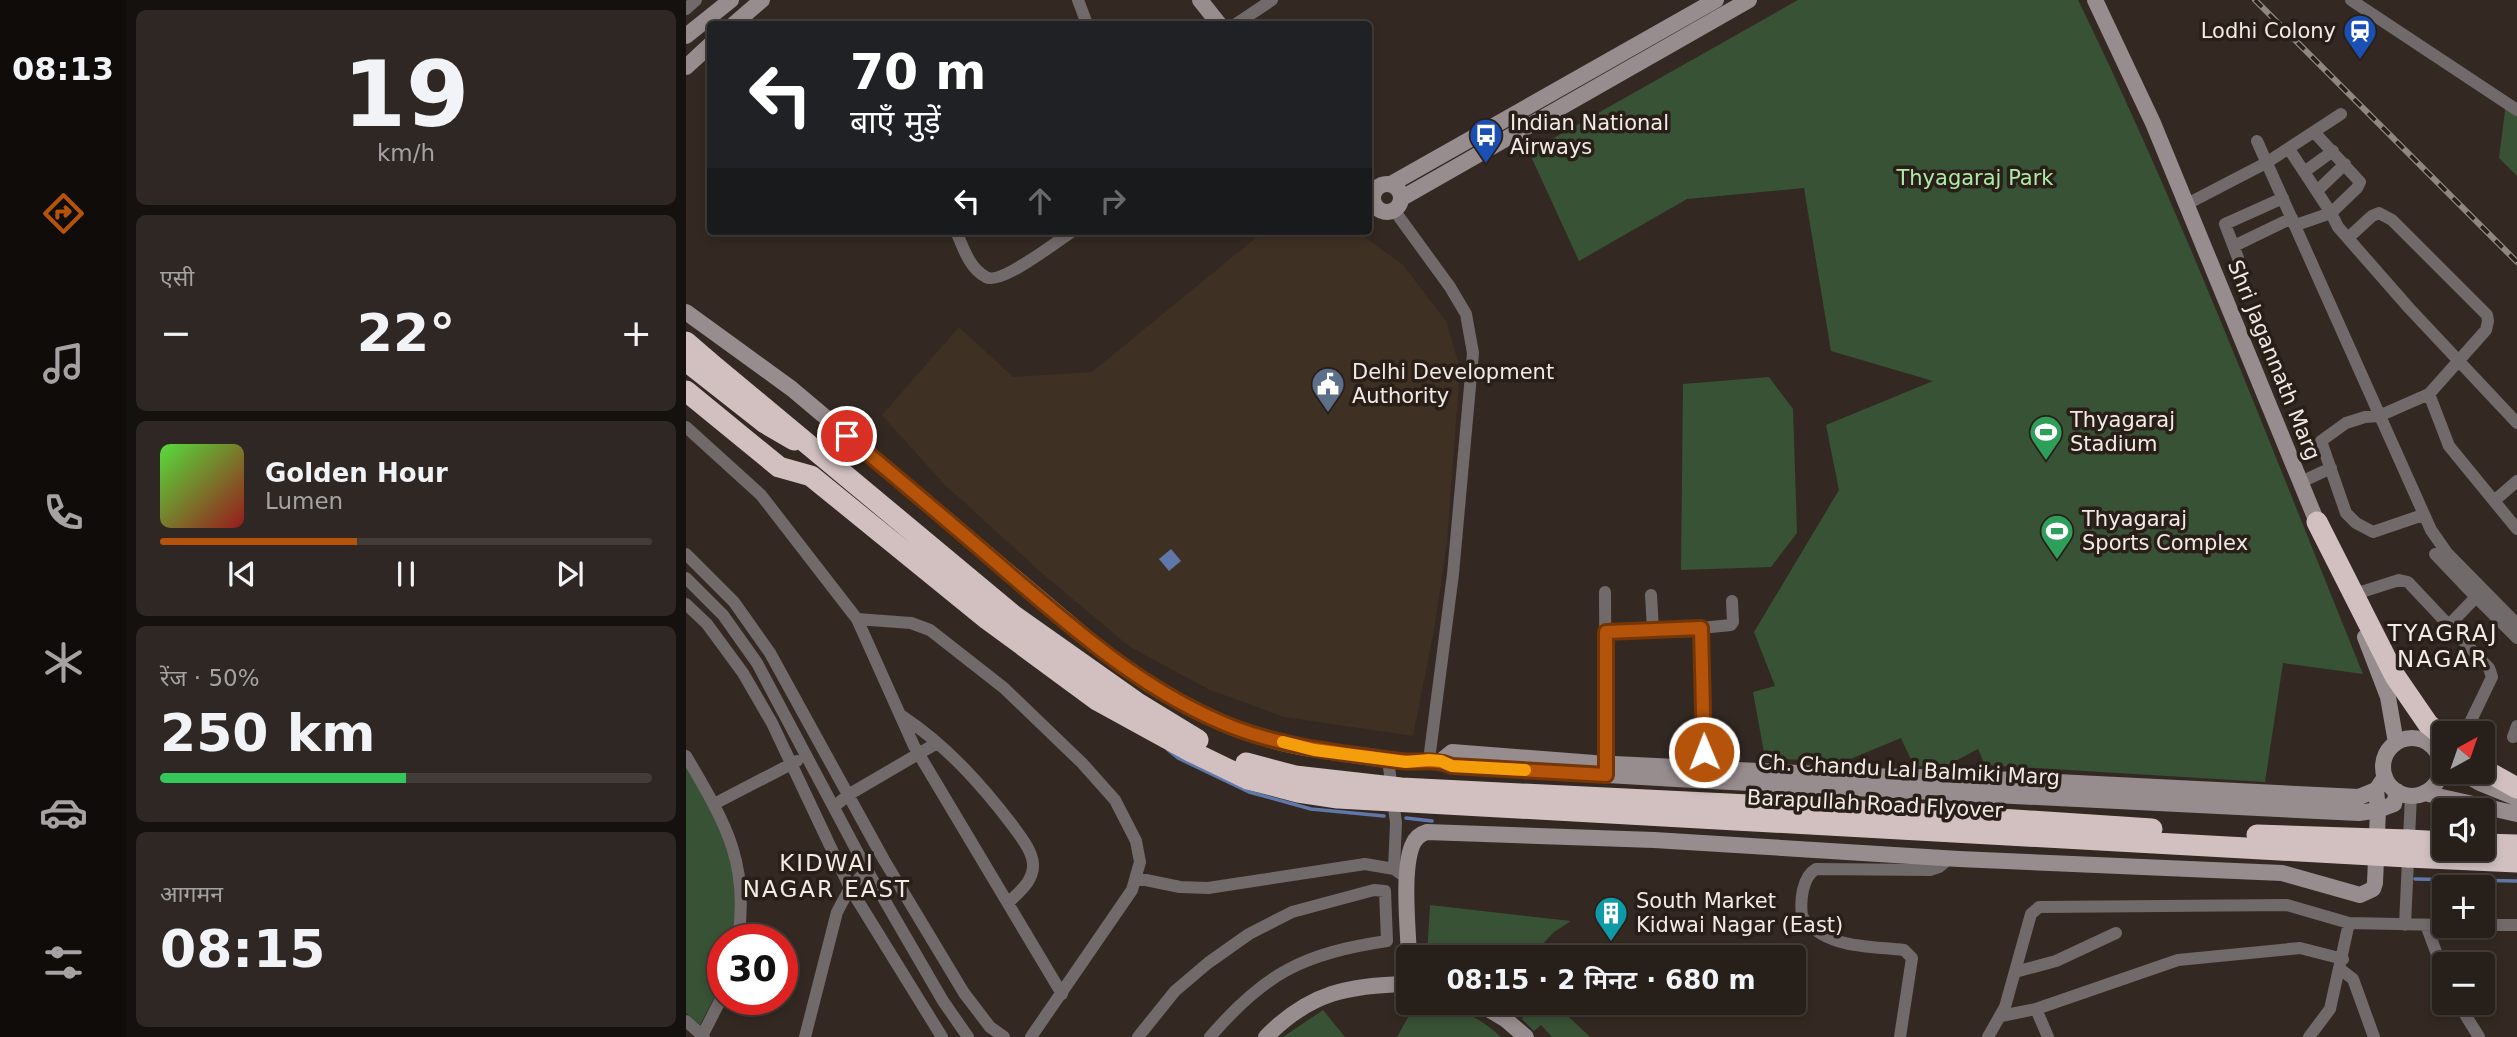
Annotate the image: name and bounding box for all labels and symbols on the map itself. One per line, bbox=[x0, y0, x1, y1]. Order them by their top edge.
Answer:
station icon: Lodhi Colony bbox=[2341, 12, 2379, 61]
place label: Lodhi Colony bbox=[2201, 19, 2336, 43]
place label: Indian National Airways bbox=[1510, 111, 1669, 159]
bus stop icon: Indian National Airways bbox=[1467, 116, 1505, 165]
park label: Thyagaraj Park bbox=[1895, 166, 2054, 190]
street label: Shri Jagannath Marg bbox=[2223, 257, 2325, 463]
place label: Delhi Development Authority bbox=[1352, 360, 1554, 408]
public building icon: Delhi Development Authority bbox=[1309, 365, 1347, 414]
pin bbox=[817, 406, 877, 466]
place label: Thyagaraj Stadium bbox=[2069, 408, 2175, 456]
sports icon: Thyagaraj Stadium bbox=[2027, 413, 2065, 462]
place label: Thyagaraj Sports Complex bbox=[2081, 507, 2248, 555]
sports icon: Thyagaraj Sports Complex bbox=[2038, 512, 2076, 561]
district label: TYAGRAJ NAGAR bbox=[2386, 620, 2499, 672]
position arrow bbox=[1667, 715, 1741, 789]
north arrow bbox=[2432, 721, 2496, 784]
street label: Ch. Chandu Lal Balmiki Marg bbox=[1757, 750, 2061, 790]
street label: Barapullah Road Flyover bbox=[1746, 785, 2004, 823]
district label: KIDWAI NAGAR EAST bbox=[743, 850, 911, 902]
place label: South Market Kidwai Nagar (East) bbox=[1636, 889, 1843, 937]
building icon: South Market Kidwai Nagar (East) bbox=[1592, 894, 1630, 943]
speed limit sign: 30 bbox=[707, 924, 798, 1015]

